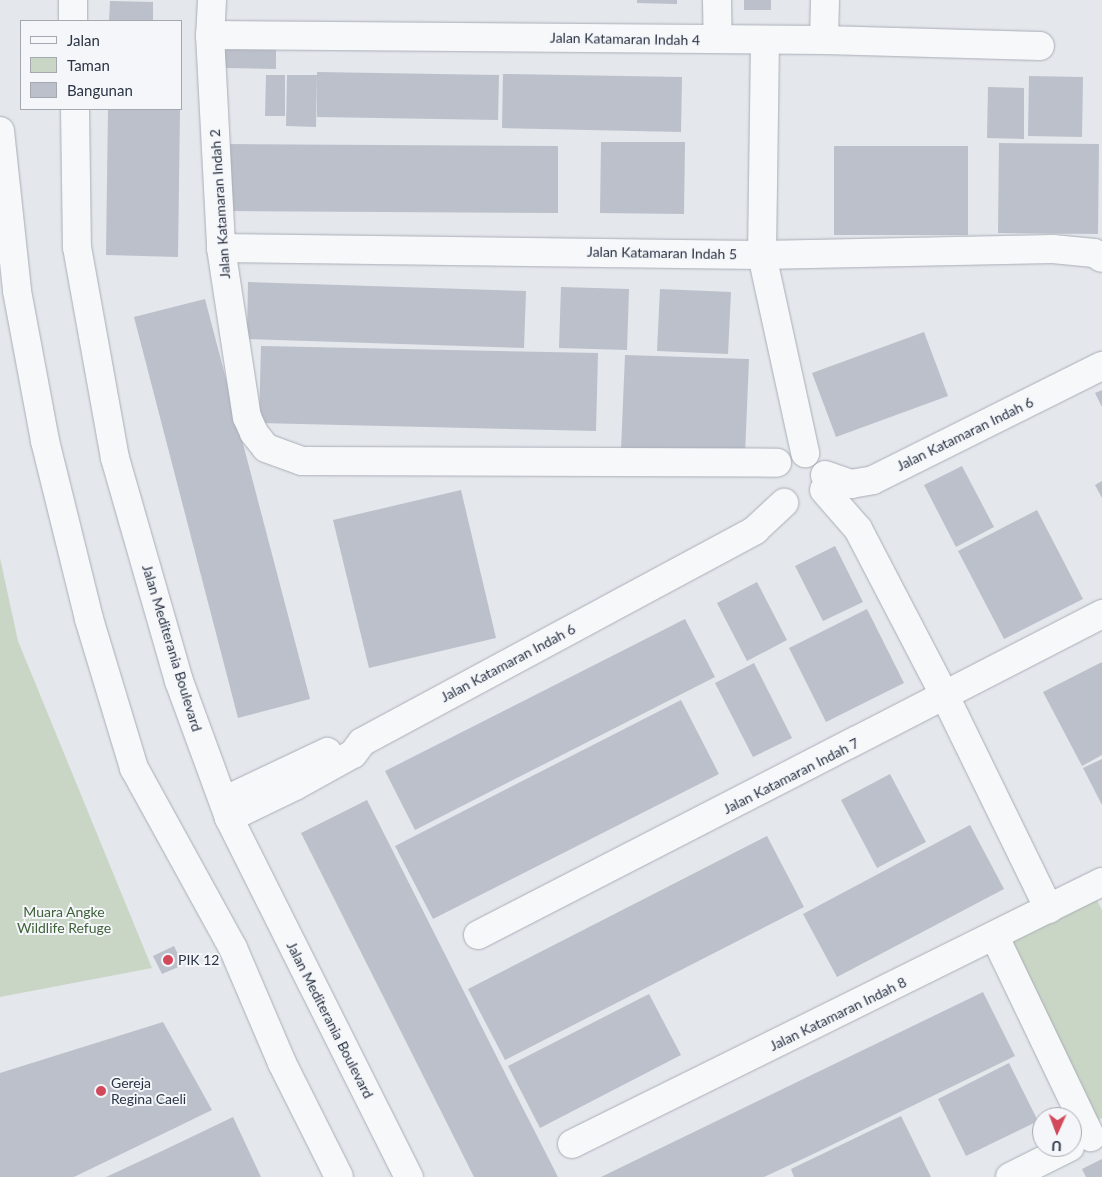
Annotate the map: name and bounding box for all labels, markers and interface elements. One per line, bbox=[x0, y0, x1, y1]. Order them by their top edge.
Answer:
legend bbox=[20, 20, 182, 110]
street label: Jalan Katamaran Indah 4 bbox=[550, 29, 700, 49]
text: Jalan bbox=[67, 31, 100, 49]
text: Taman bbox=[67, 56, 110, 74]
text: Bangunan bbox=[67, 81, 133, 99]
street label: Jalan Katamaran Indah 2 bbox=[206, 129, 234, 279]
street label: Jalan Katamaran Indah 5 bbox=[587, 243, 737, 263]
street label: Jalan Katamaran Indah 6 bbox=[894, 394, 1036, 474]
street label: Jalan Mediterania Boulevard bbox=[139, 563, 205, 733]
street label: Jalan Katamaran Indah 6 bbox=[438, 620, 578, 706]
street label: Jalan Katamaran Indah 7 bbox=[720, 734, 862, 818]
park label: Muara Angke Wildlife Refuge bbox=[17, 904, 111, 936]
street label: Jalan Mediterania Boulevard bbox=[283, 939, 377, 1101]
place label: PIK 12 bbox=[178, 952, 219, 968]
marker: PIK 12 bbox=[162, 954, 174, 966]
street label: Jalan Katamaran Indah 8 bbox=[767, 974, 909, 1054]
place label: Gereja Regina Caeli bbox=[111, 1075, 186, 1108]
marker: Gereja Regina Caeli bbox=[95, 1085, 107, 1097]
north arrow bbox=[1032, 1107, 1082, 1157]
text: U bbox=[1051, 1138, 1062, 1155]

